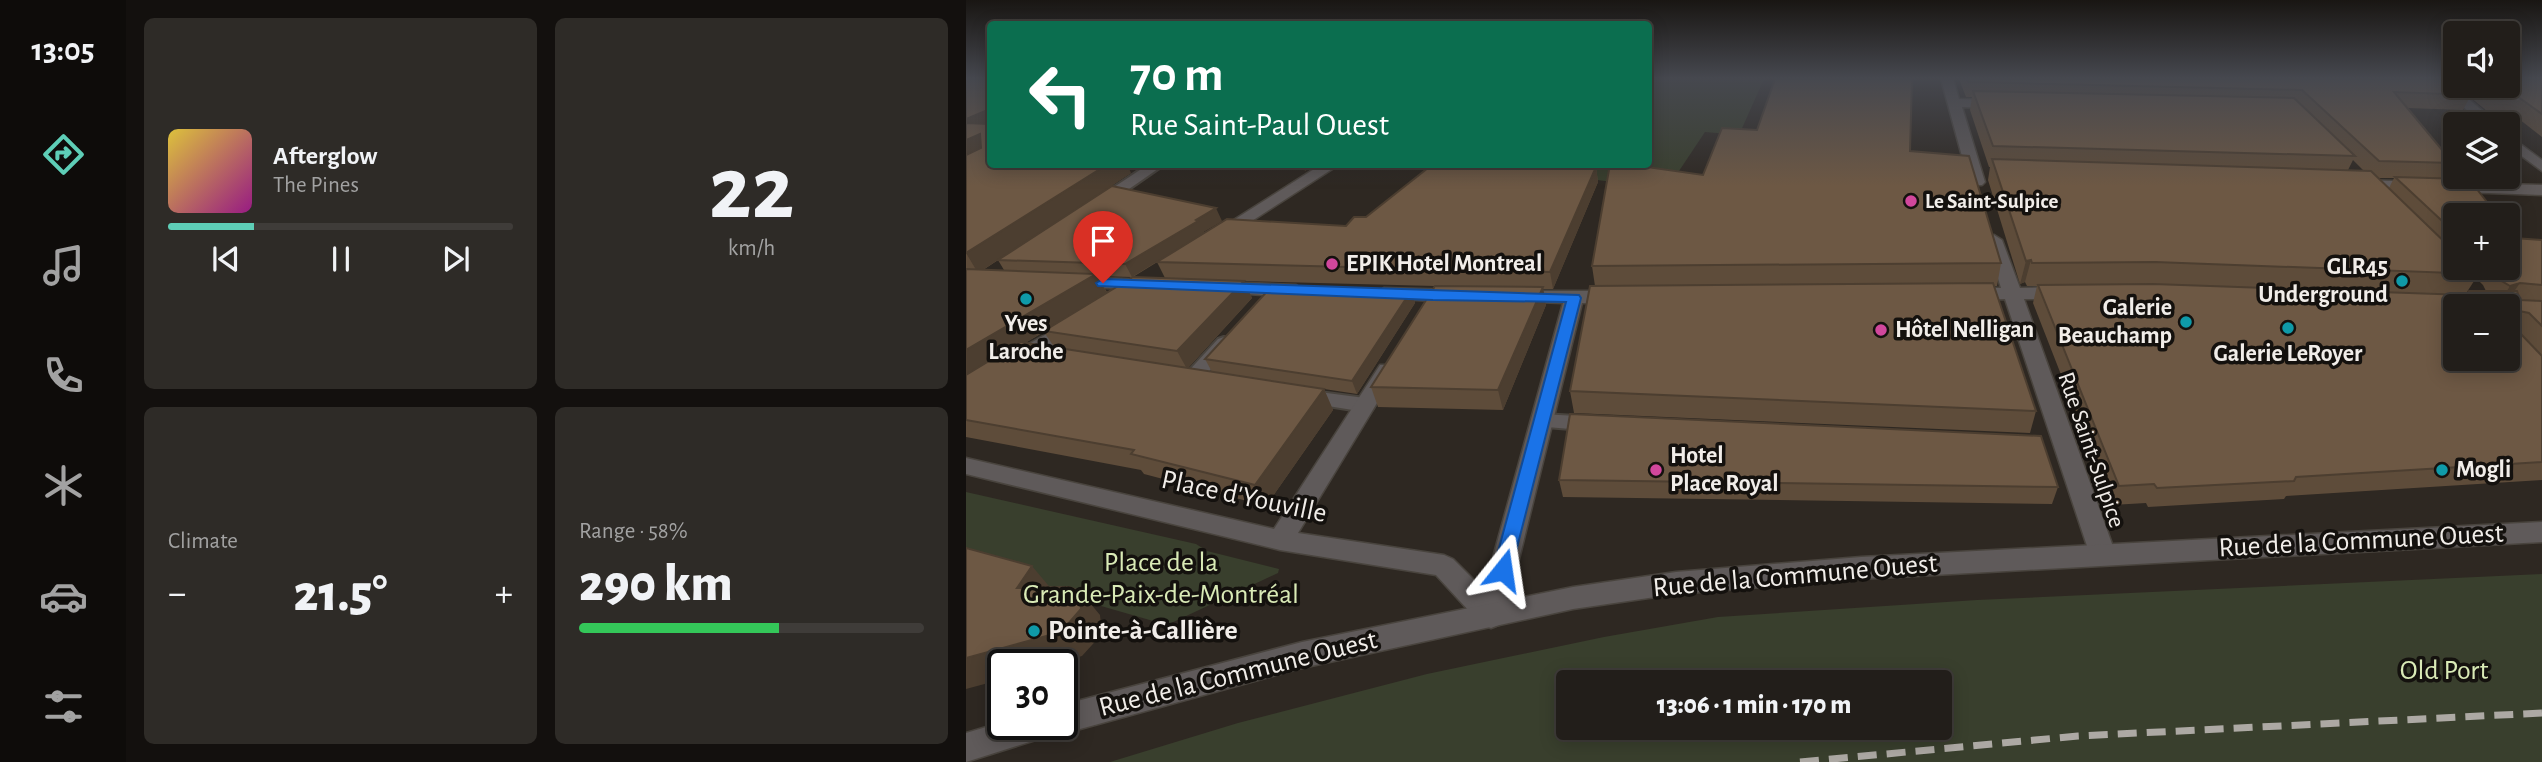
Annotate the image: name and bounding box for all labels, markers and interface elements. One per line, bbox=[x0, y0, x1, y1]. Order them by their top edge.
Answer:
map controls bbox=[2443, 21, 2520, 371]
button: sound bbox=[2443, 21, 2520, 98]
text: 13:05 bbox=[31, 34, 95, 66]
icon: left bbox=[1015, 49, 1106, 140]
text: 70 m bbox=[1130, 51, 1224, 100]
text: Rue Saint-Paul Ouest bbox=[1130, 109, 1389, 141]
button: layers bbox=[2443, 112, 2520, 189]
icon: directions bbox=[39, 130, 88, 179]
text: Afterglow bbox=[273, 143, 377, 169]
text: 22 bbox=[709, 144, 794, 235]
text: The Pines bbox=[273, 174, 359, 197]
place label: Le Saint-Sulpice bbox=[1925, 191, 2058, 212]
marker: Le Saint-Sulpice bbox=[1903, 193, 1919, 209]
button: + bbox=[2443, 203, 2520, 280]
pin bbox=[1073, 211, 1133, 283]
icon: arrive bbox=[1084, 222, 1122, 260]
text: km/h bbox=[728, 237, 775, 260]
icon: previous bbox=[207, 240, 245, 278]
icon: pause bbox=[322, 240, 360, 278]
icon: next bbox=[437, 240, 475, 278]
icon: music bbox=[39, 241, 88, 290]
place label: EPIK Hotel Montreal bbox=[1346, 252, 1542, 276]
place label: GLR45 Underground bbox=[2258, 255, 2388, 307]
marker: EPIK Hotel Montreal bbox=[1324, 256, 1340, 272]
marker: GLR45 Underground bbox=[2394, 273, 2410, 289]
marker: Yves Laroche bbox=[1018, 291, 1034, 307]
button: − bbox=[2443, 294, 2520, 371]
place label: Galerie Beauchamp bbox=[2058, 296, 2172, 348]
place label: Yves Laroche bbox=[988, 312, 1064, 364]
marker: Galerie Beauchamp bbox=[2178, 314, 2194, 330]
place label: Hôtel Nelligan bbox=[1895, 318, 2034, 342]
marker: Galerie LeRoyer bbox=[2280, 320, 2296, 336]
marker: Hôtel Nelligan bbox=[1873, 322, 1889, 338]
place label: Galerie LeRoyer bbox=[2214, 342, 2363, 366]
icon: phone bbox=[39, 351, 88, 400]
street label: Rue Saint-Sulpice bbox=[2053, 369, 2129, 531]
place label: Hotel Place Royal bbox=[1670, 444, 1779, 496]
place label: Mogli bbox=[2456, 458, 2511, 482]
icon: climate bbox=[39, 461, 88, 510]
marker: Hotel Place Royal bbox=[1648, 462, 1664, 478]
marker: Mogli bbox=[2434, 462, 2450, 478]
street label: Place d'Youville bbox=[1159, 466, 1329, 528]
text: Range · 58% bbox=[579, 520, 688, 543]
street label: Rue de la Commune Ouest bbox=[2218, 520, 2504, 562]
text: Climate bbox=[168, 530, 238, 553]
position arrow bbox=[1466, 533, 1540, 607]
park label: Place de la Grande-Paix-de-Montréal bbox=[1023, 549, 1299, 609]
street label: Rue de la Commune Ouest bbox=[1652, 550, 1938, 602]
text: 290 km bbox=[579, 558, 733, 610]
text: 21.5° bbox=[294, 568, 387, 620]
icon: car bbox=[39, 572, 88, 621]
text: − bbox=[168, 575, 186, 613]
text: + bbox=[495, 575, 513, 613]
place label: Pointe-à-Callière bbox=[1048, 617, 1238, 645]
marker: Pointe-à-Callière bbox=[1026, 623, 1042, 639]
street label: Rue de la Commune Ouest bbox=[1096, 626, 1380, 722]
speed limit sign: 30 bbox=[987, 649, 1078, 740]
park label: Old Port bbox=[2400, 657, 2488, 685]
icon: filters bbox=[39, 682, 88, 731]
text: 13:06 · 1 min · 170 m bbox=[1657, 692, 1851, 718]

